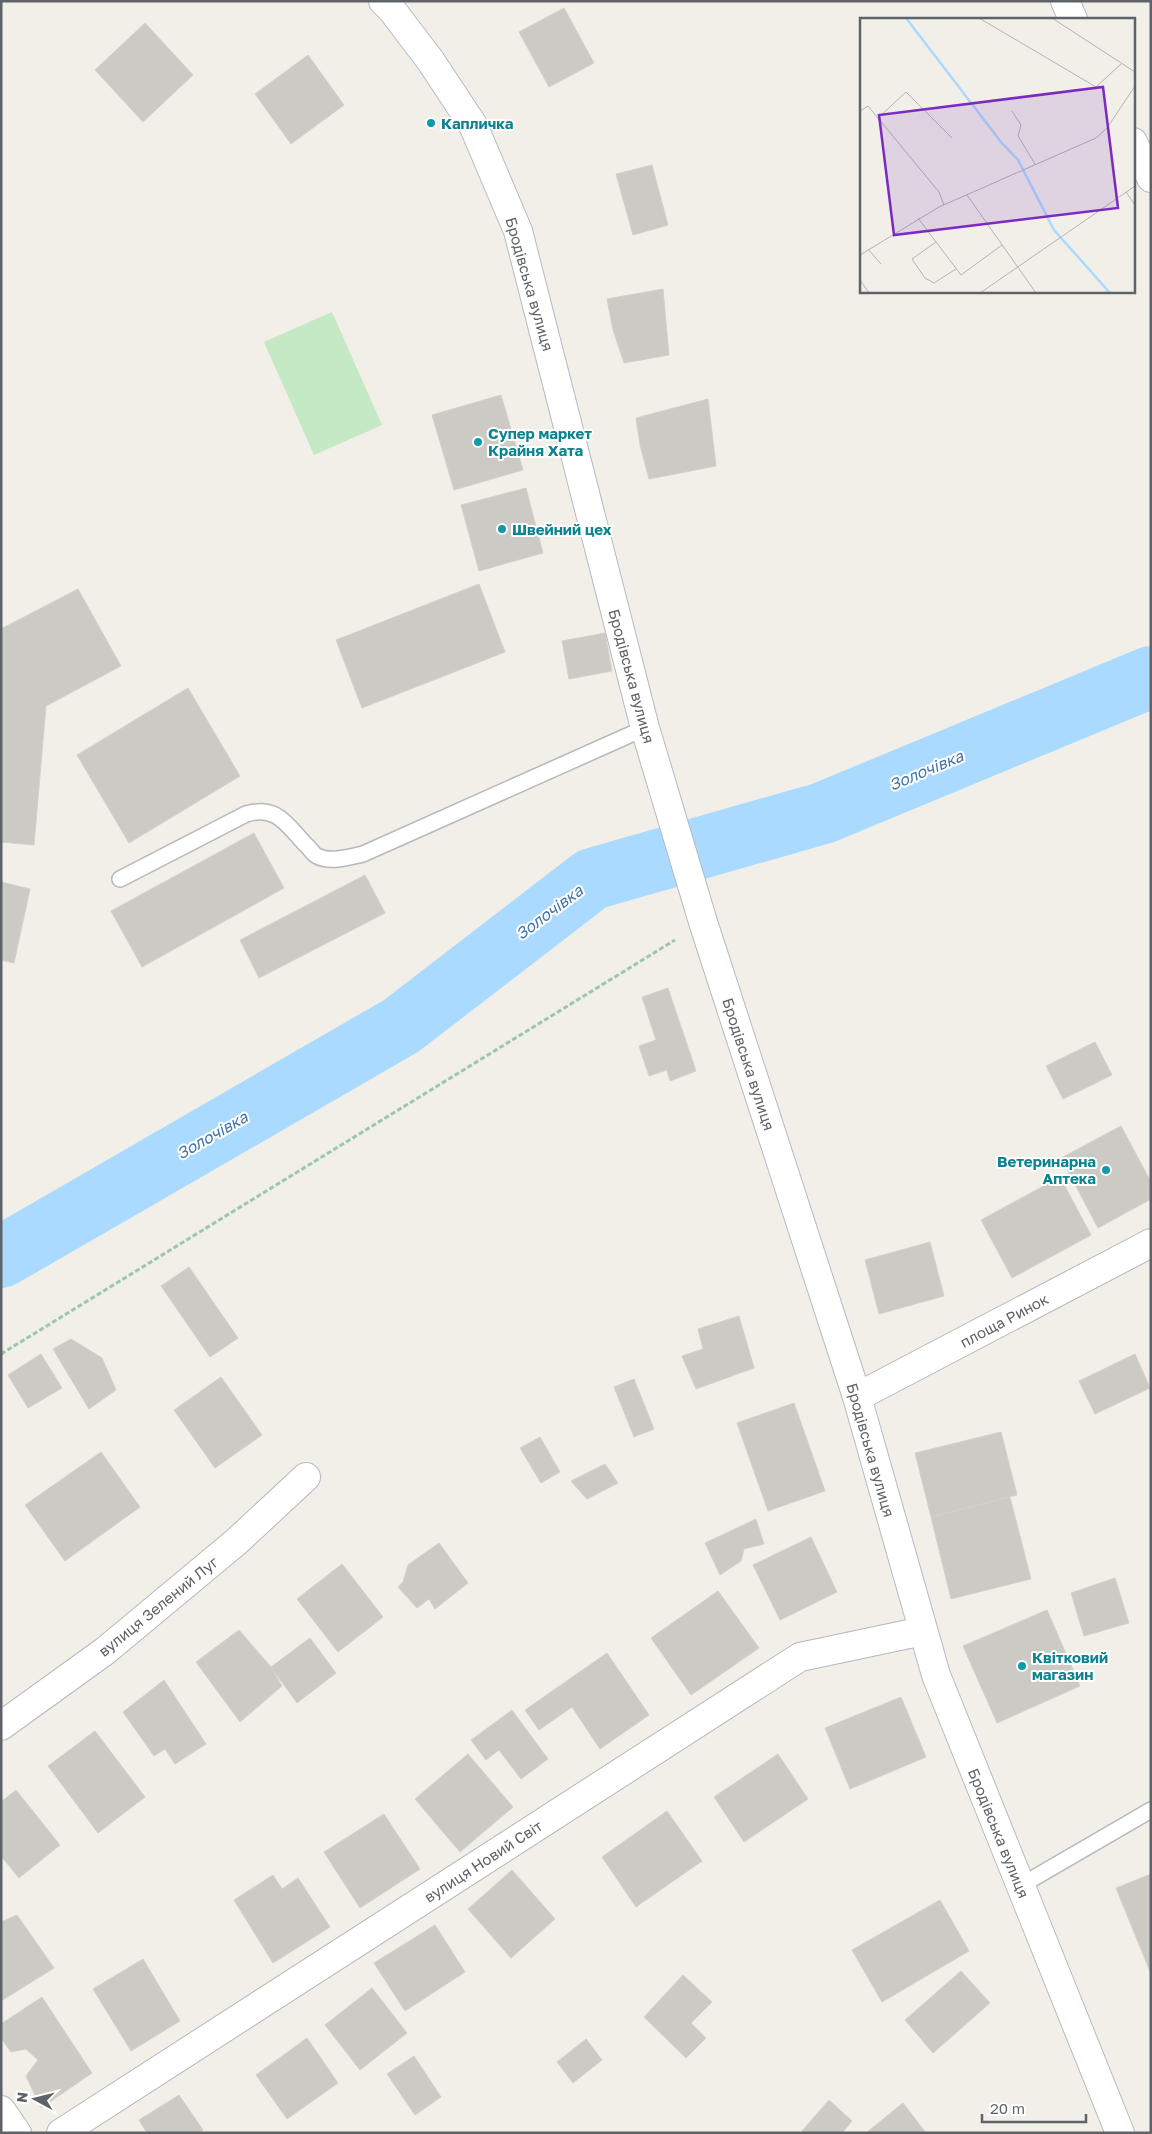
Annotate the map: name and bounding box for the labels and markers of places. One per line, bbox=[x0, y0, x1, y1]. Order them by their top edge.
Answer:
place label: Капличка bbox=[441, 114, 514, 132]
marker: Капличка bbox=[425, 117, 437, 129]
place label: Супер маркет Крайня Хата bbox=[488, 424, 592, 459]
marker: Супер маркет Крайня Хата bbox=[472, 436, 484, 448]
place label: Швейний цех bbox=[512, 520, 612, 538]
marker: Швейний цех bbox=[496, 523, 508, 535]
place label: Ветеринарна Аптека bbox=[997, 1152, 1096, 1187]
marker: Ветеринарна Аптека bbox=[1100, 1164, 1112, 1176]
place label: Квітковий магазин bbox=[1032, 1648, 1108, 1683]
marker: Квітковий магазин bbox=[1016, 1660, 1028, 1672]

